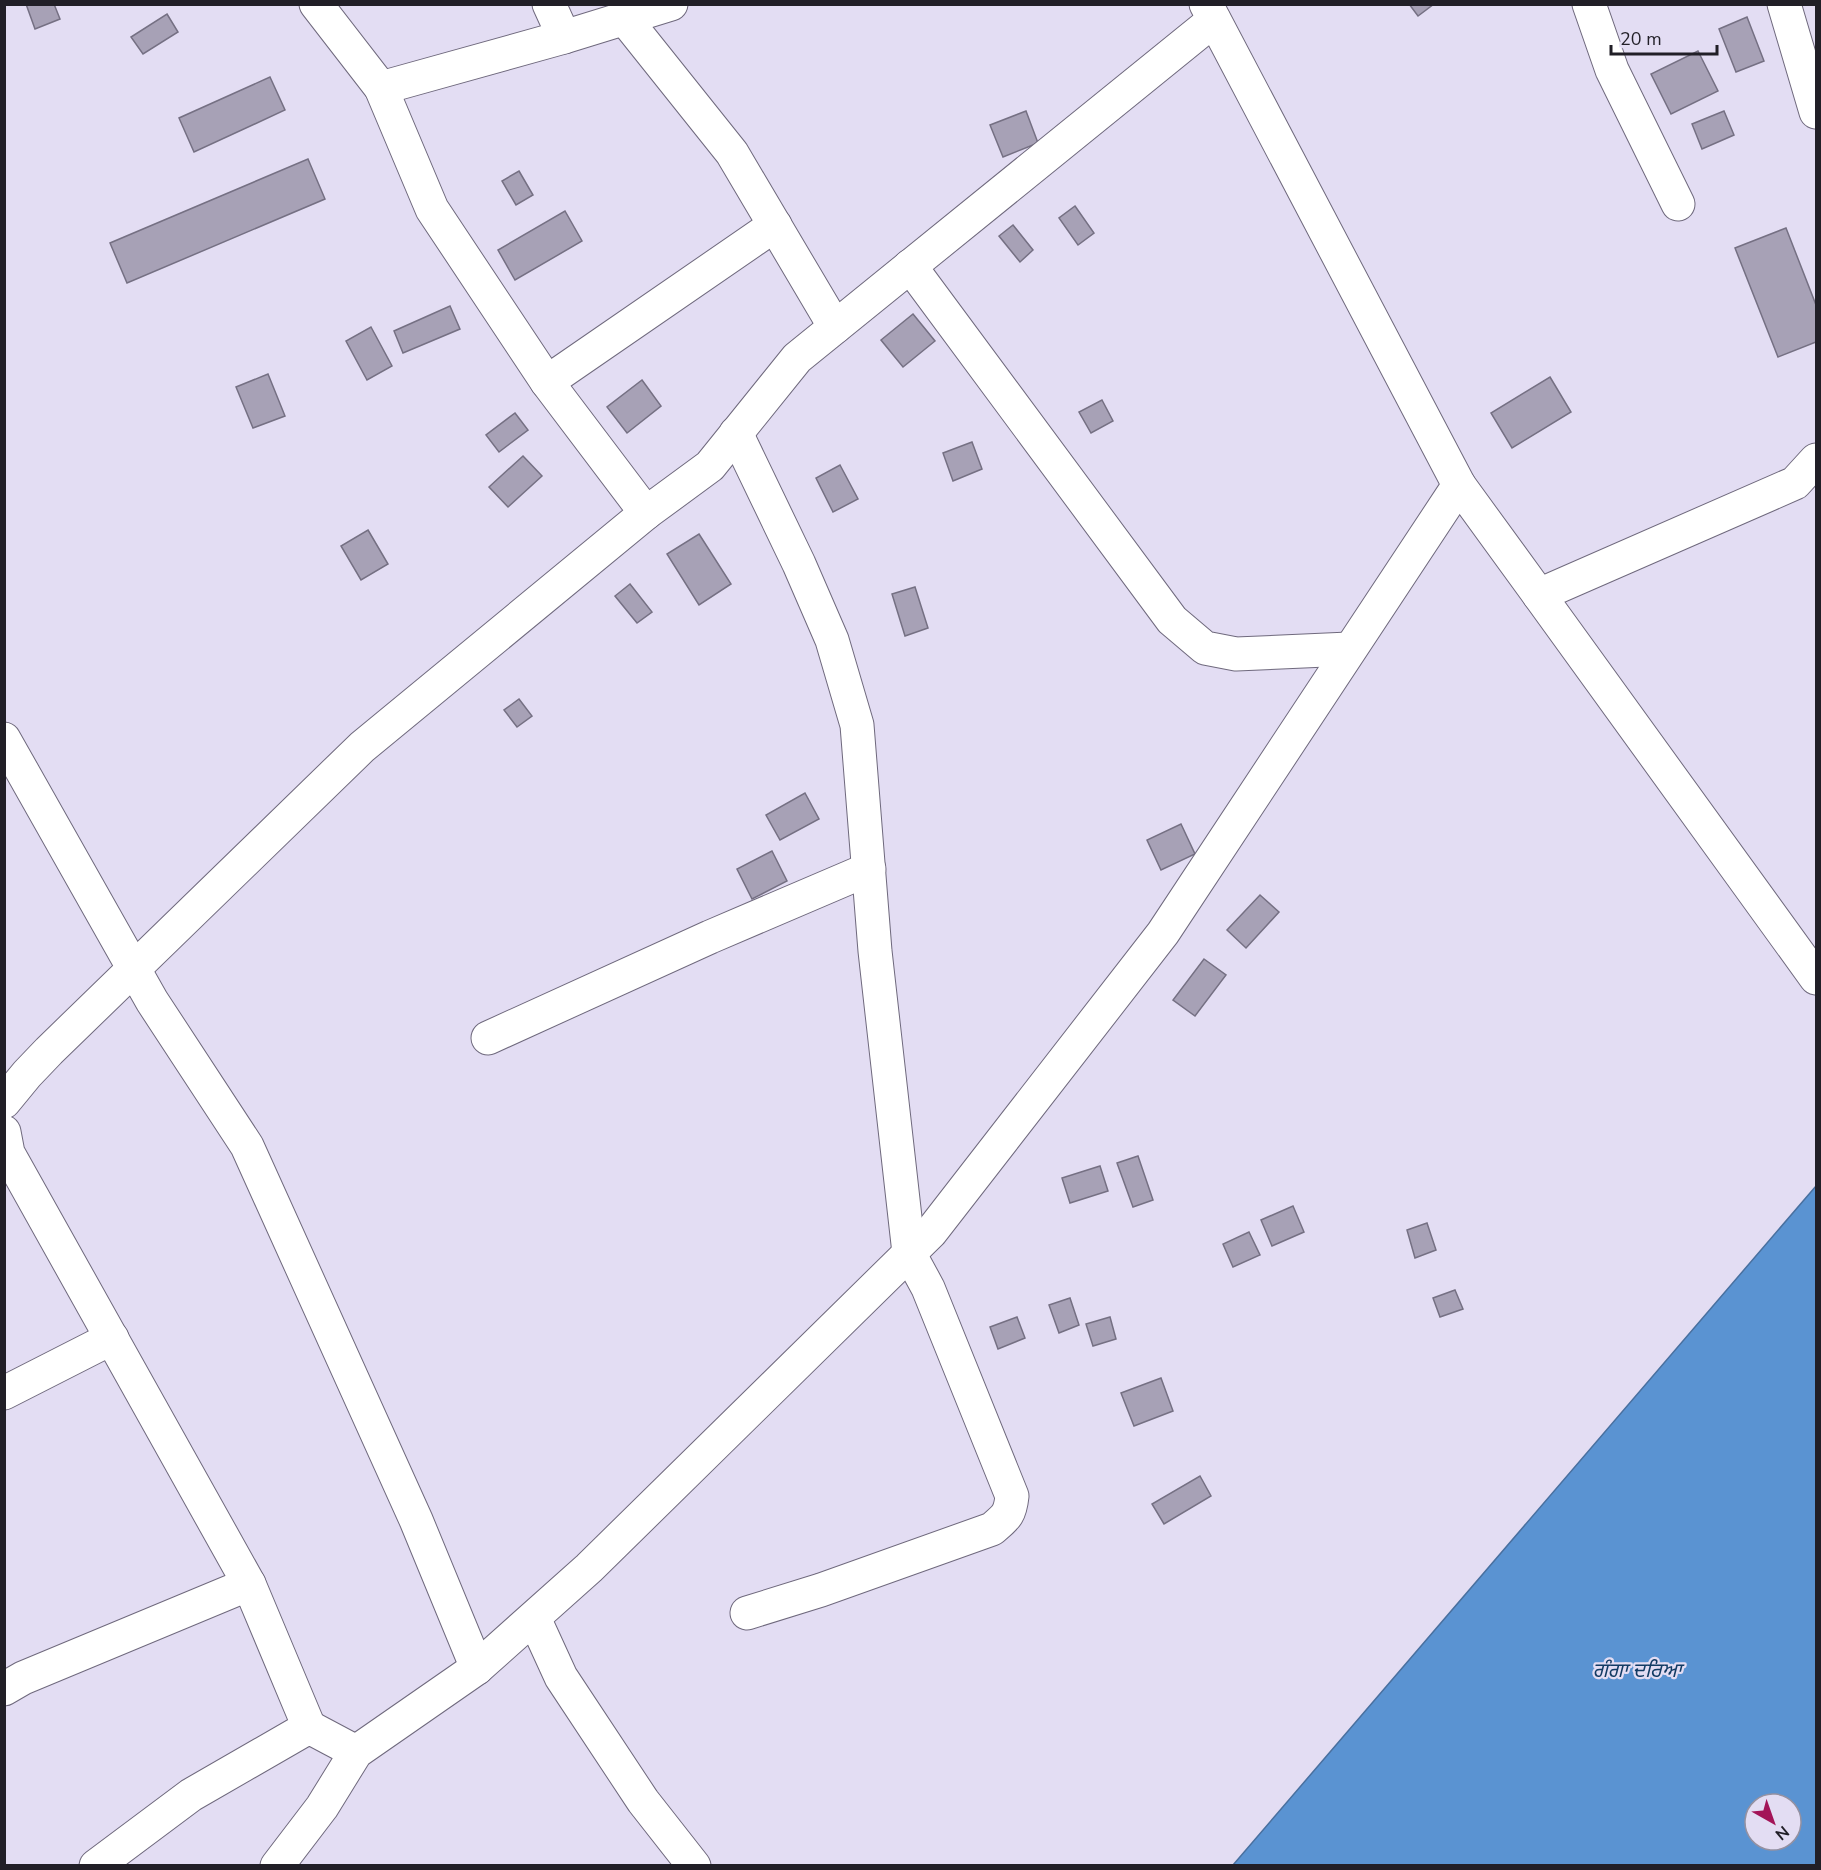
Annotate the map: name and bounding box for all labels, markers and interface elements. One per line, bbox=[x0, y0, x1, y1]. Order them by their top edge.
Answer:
scale bar bbox=[1611, 18, 1718, 56]
text: 20 m bbox=[1620, 27, 1662, 51]
water label: ਗੰਗਾ ਦਰਿਆ bbox=[1593, 1657, 1685, 1684]
north arrow bbox=[1743, 1792, 1803, 1852]
text: N bbox=[1770, 1820, 1794, 1845]

